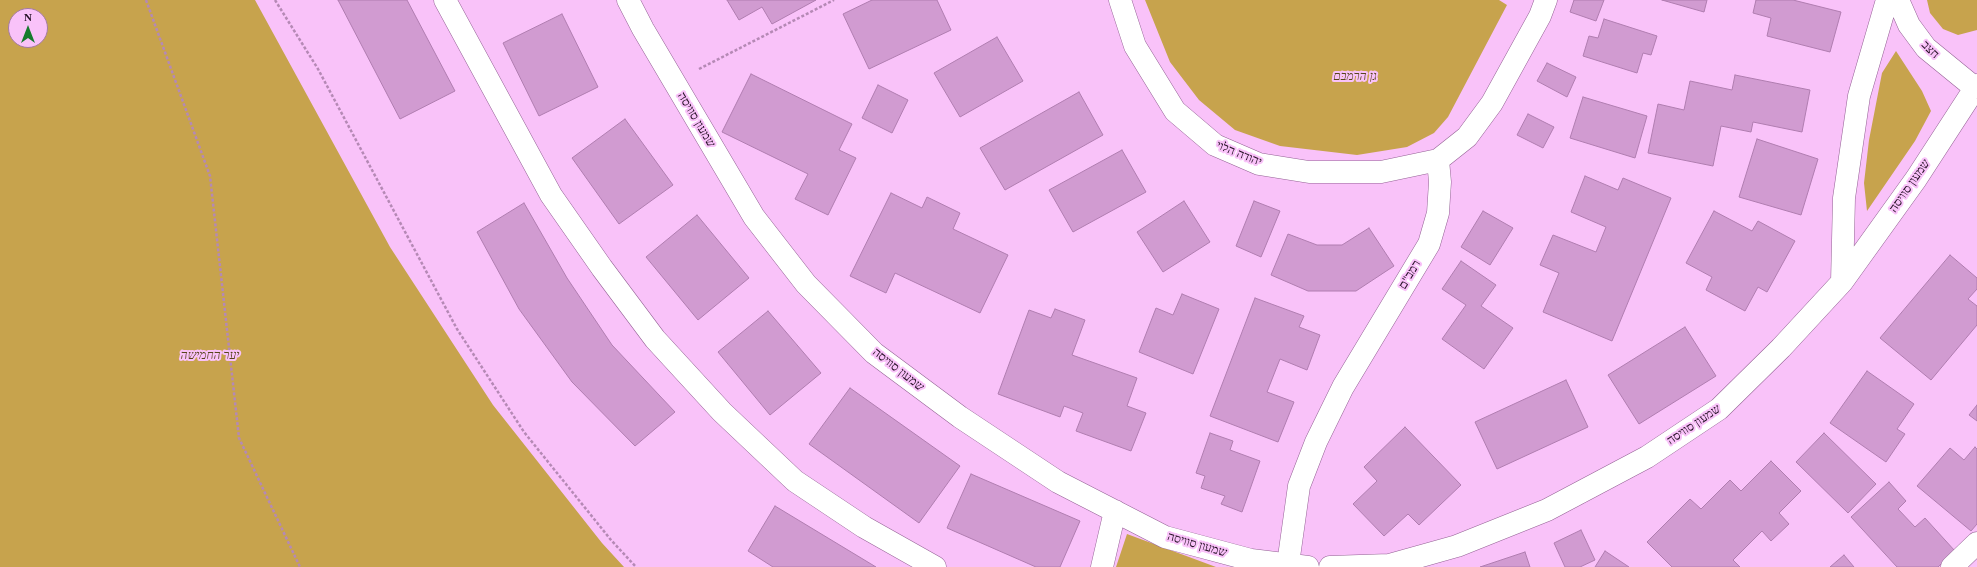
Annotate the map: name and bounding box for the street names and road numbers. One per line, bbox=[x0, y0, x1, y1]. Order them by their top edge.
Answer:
street label: חצב bbox=[1918, 38, 1942, 62]
street label: שמעון סוויסה bbox=[674, 90, 718, 150]
street label: יהודה הלוי bbox=[1214, 138, 1264, 170]
street label: שמעון סוויסה bbox=[1887, 157, 1933, 215]
street label: רמב"ם bbox=[1396, 258, 1424, 292]
street label: שמעון סוויסה bbox=[869, 345, 927, 395]
street label: שמעון סוויסה bbox=[1665, 402, 1723, 448]
street label: שמעון סוויסה bbox=[1166, 530, 1228, 560]

